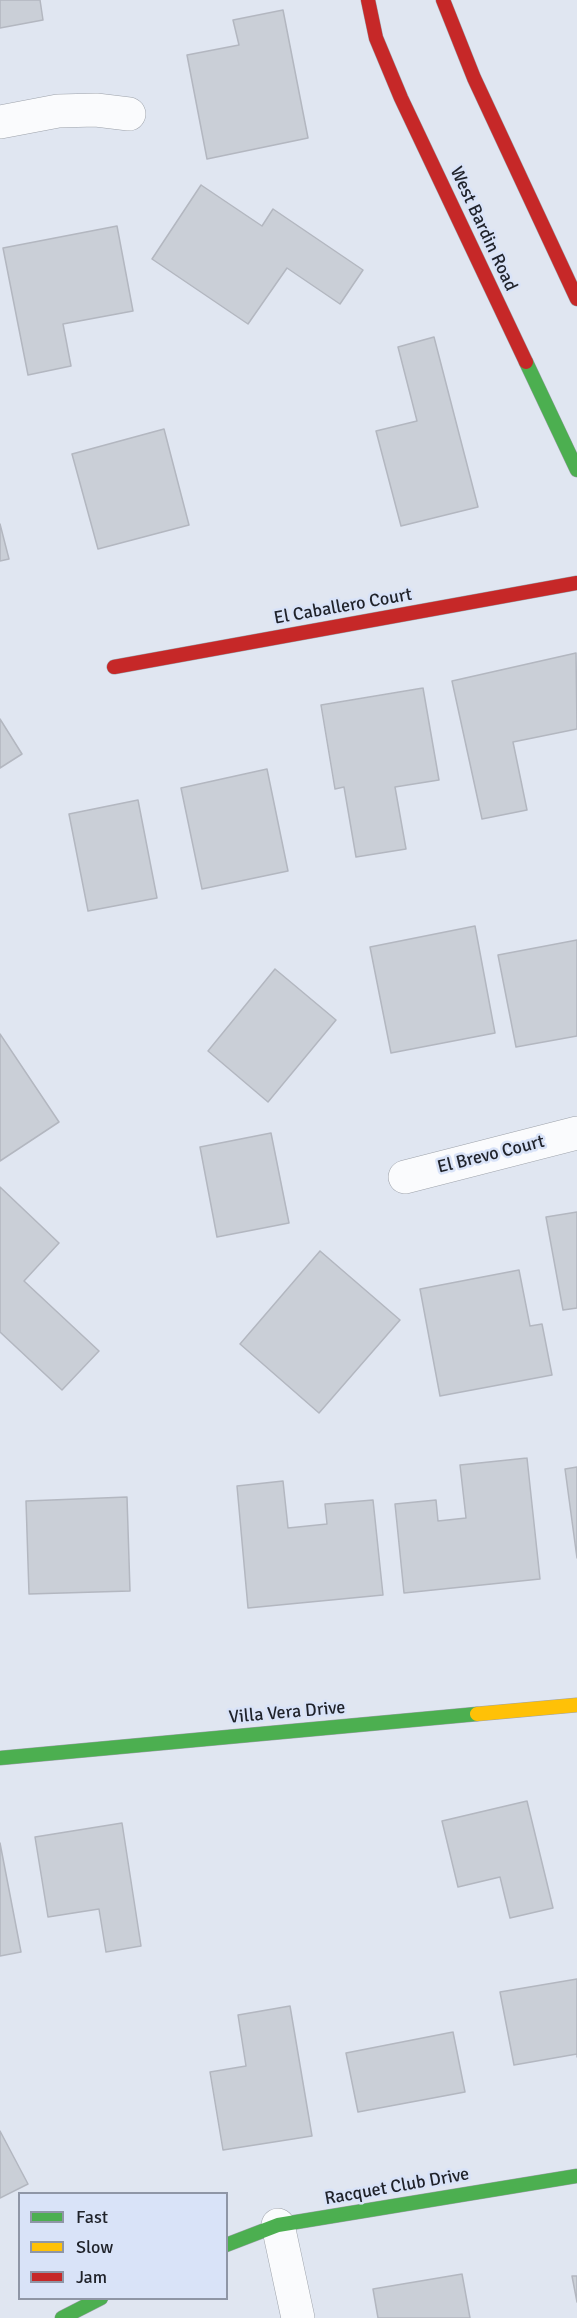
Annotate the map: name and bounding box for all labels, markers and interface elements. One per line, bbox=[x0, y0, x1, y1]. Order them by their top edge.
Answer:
street label: West Bardin Road bbox=[445, 163, 521, 295]
street label: El Caballero Court bbox=[272, 584, 414, 630]
street label: El Brevo Court bbox=[435, 1131, 547, 1179]
street label: Villa Vera Drive bbox=[228, 1697, 346, 1729]
street label: Racquet Club Drive bbox=[323, 2164, 471, 2210]
legend bbox=[18, 2192, 228, 2300]
text: Fast bbox=[76, 2206, 108, 2228]
text: Slow bbox=[76, 2236, 113, 2258]
text: Jam bbox=[76, 2266, 107, 2288]

